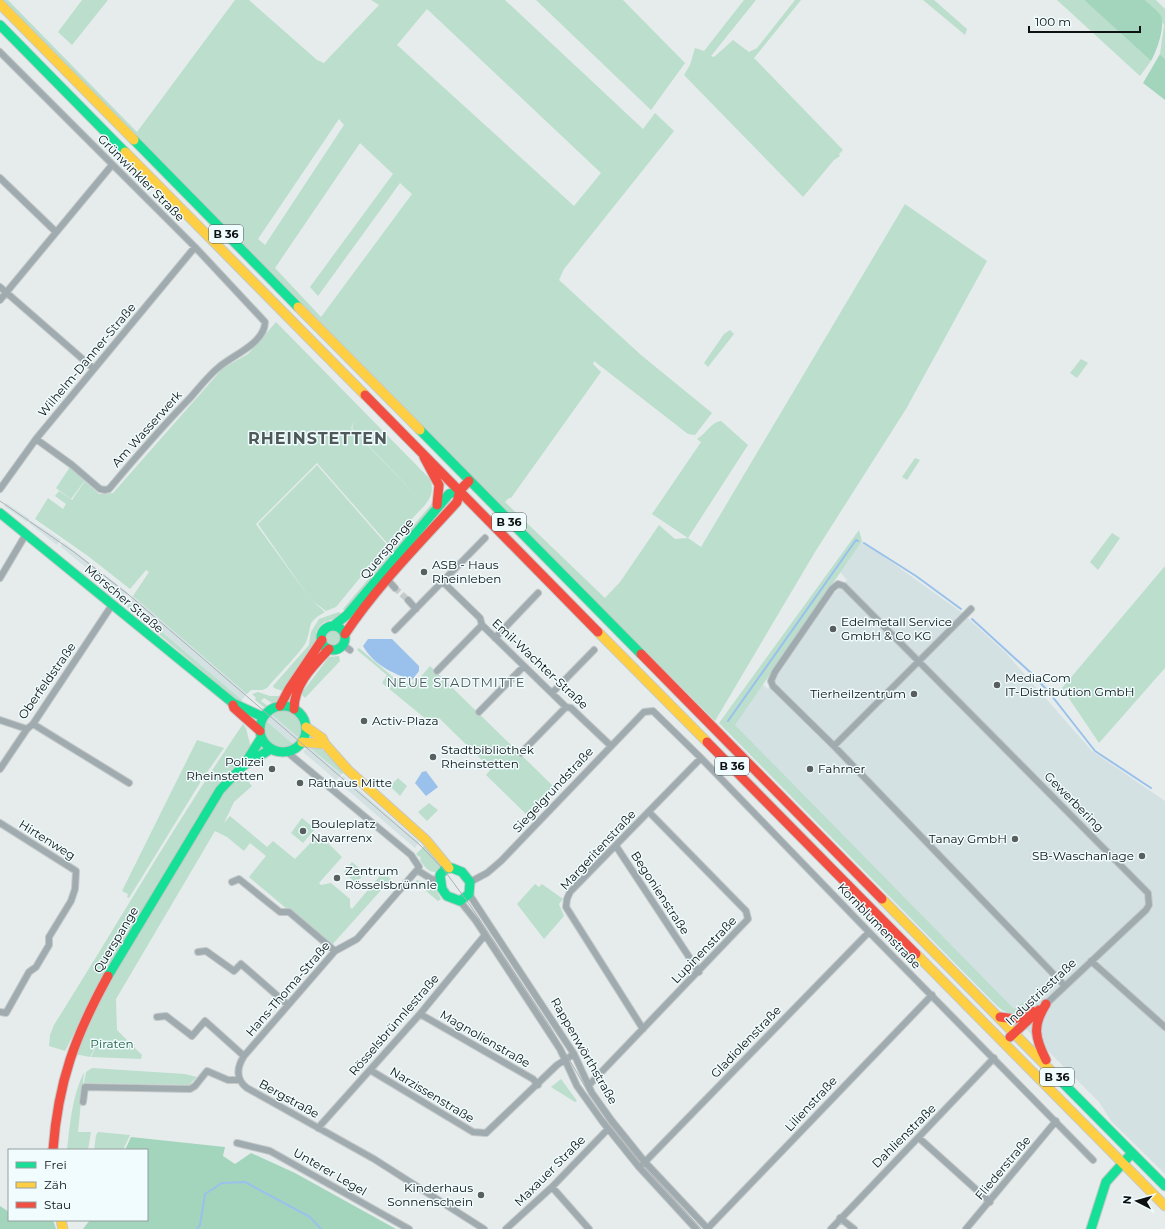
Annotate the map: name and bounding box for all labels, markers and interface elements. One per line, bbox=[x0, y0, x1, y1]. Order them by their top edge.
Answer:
scale bar bbox=[1029, 8, 1140, 34]
text: 100 m bbox=[1035, 14, 1071, 29]
street label: Grünwinkler Straße bbox=[95, 131, 188, 224]
road number: B 36 bbox=[209, 225, 243, 243]
street label: Wilhelm-Danner-Straße bbox=[35, 300, 139, 420]
street label: Am Wasserwerk bbox=[108, 387, 185, 470]
district label: RHEINSTETTEN bbox=[248, 429, 388, 448]
road number: B 36 bbox=[492, 513, 526, 531]
street label: Querspange bbox=[357, 515, 416, 582]
place label: ASB - Haus Rheinleben bbox=[432, 557, 501, 586]
street label: Mörscher Straße bbox=[82, 561, 167, 636]
marker: ASB - Haus Rheinleben bbox=[419, 567, 429, 577]
place label: Edelmetall Service GmbH & Co KG bbox=[841, 614, 952, 643]
street label: Emil-Wachter-Straße bbox=[489, 615, 592, 712]
marker: Edelmetall Service GmbH & Co KG bbox=[828, 624, 838, 634]
street label: Oberfeldstraße bbox=[15, 639, 79, 722]
place label: MediaCom IT-Distribution GmbH bbox=[1005, 670, 1135, 699]
district label: NEUE STADTMITTE bbox=[386, 674, 526, 690]
marker: MediaCom IT-Distribution GmbH bbox=[992, 680, 1002, 690]
place label: Tierheilzentrum bbox=[810, 686, 906, 701]
marker: Tierheilzentrum bbox=[909, 689, 919, 699]
place label: Activ-Plaza bbox=[372, 713, 439, 728]
marker: Activ-Plaza bbox=[359, 716, 369, 726]
place label: Stadtbibliothek Rheinstetten bbox=[441, 742, 535, 771]
street label: Siegelgrundstraße bbox=[509, 744, 596, 835]
marker: Stadtbibliothek Rheinstetten bbox=[428, 752, 438, 762]
place label: Polizei Rheinstetten bbox=[186, 754, 264, 783]
road number: B 36 bbox=[715, 757, 749, 775]
place label: Fahrner bbox=[818, 761, 866, 776]
marker: Polizei Rheinstetten bbox=[267, 764, 277, 774]
marker: Fahrner bbox=[805, 764, 815, 774]
street label: Gewerbering bbox=[1041, 769, 1107, 835]
place label: Rathaus Mitte bbox=[308, 775, 392, 790]
marker: Rathaus Mitte bbox=[295, 778, 305, 788]
street label: Margeritenstraße bbox=[557, 807, 639, 893]
street label: Hirtenweg bbox=[16, 816, 78, 863]
place label: Bouleplatz Navarrenx bbox=[311, 816, 376, 845]
marker: Bouleplatz Navarrenx bbox=[298, 826, 308, 836]
place label: Tanay GmbH bbox=[929, 831, 1007, 846]
marker: Tanay GmbH bbox=[1010, 834, 1020, 844]
street label: Begonienstraße bbox=[628, 848, 693, 937]
place label: SB-Waschanlage bbox=[1032, 848, 1134, 863]
marker: SB-Waschanlage bbox=[1137, 851, 1147, 861]
place label: Zentrum Rösselsbrünnle bbox=[345, 863, 437, 892]
marker: Zentrum Rösselsbrünnle bbox=[332, 873, 342, 883]
street label: Kornblumenstraße bbox=[835, 880, 924, 972]
street label: Querspange bbox=[90, 904, 141, 976]
street label: Lupinenstraße bbox=[668, 913, 739, 986]
street label: Hans-Thoma-Straße bbox=[242, 938, 333, 1039]
street label: Industriestraße bbox=[1002, 955, 1079, 1028]
street label: Rösselsbrünnlestraße bbox=[346, 971, 442, 1078]
street label: Rappenwörthstraße bbox=[548, 995, 621, 1107]
street label: Gladiolenstraße bbox=[707, 1002, 784, 1081]
street label: Magnolienstraße bbox=[438, 1007, 533, 1070]
park label: Piraten bbox=[90, 1036, 134, 1051]
street label: Narzissenstraße bbox=[387, 1064, 477, 1126]
road number: B 36 bbox=[1040, 1068, 1074, 1086]
street label: Lilienstraße bbox=[781, 1073, 840, 1134]
street label: Bergstraße bbox=[256, 1076, 322, 1121]
street label: Dahlienstraße bbox=[869, 1101, 939, 1171]
street label: Maxauer Straße bbox=[511, 1132, 588, 1209]
street label: Fliederstraße bbox=[972, 1133, 1034, 1203]
street label: Unterer Legel bbox=[291, 1144, 370, 1199]
legend bbox=[8, 1149, 148, 1221]
text: Frei bbox=[44, 1157, 67, 1172]
text: Zäh bbox=[44, 1177, 67, 1192]
place label: Kinderhaus Sonnenschein bbox=[387, 1180, 473, 1209]
north arrow bbox=[1117, 1181, 1157, 1221]
marker: Kinderhaus Sonnenschein bbox=[476, 1190, 486, 1200]
text: N bbox=[1120, 1195, 1134, 1205]
text: Stau bbox=[44, 1197, 71, 1212]

